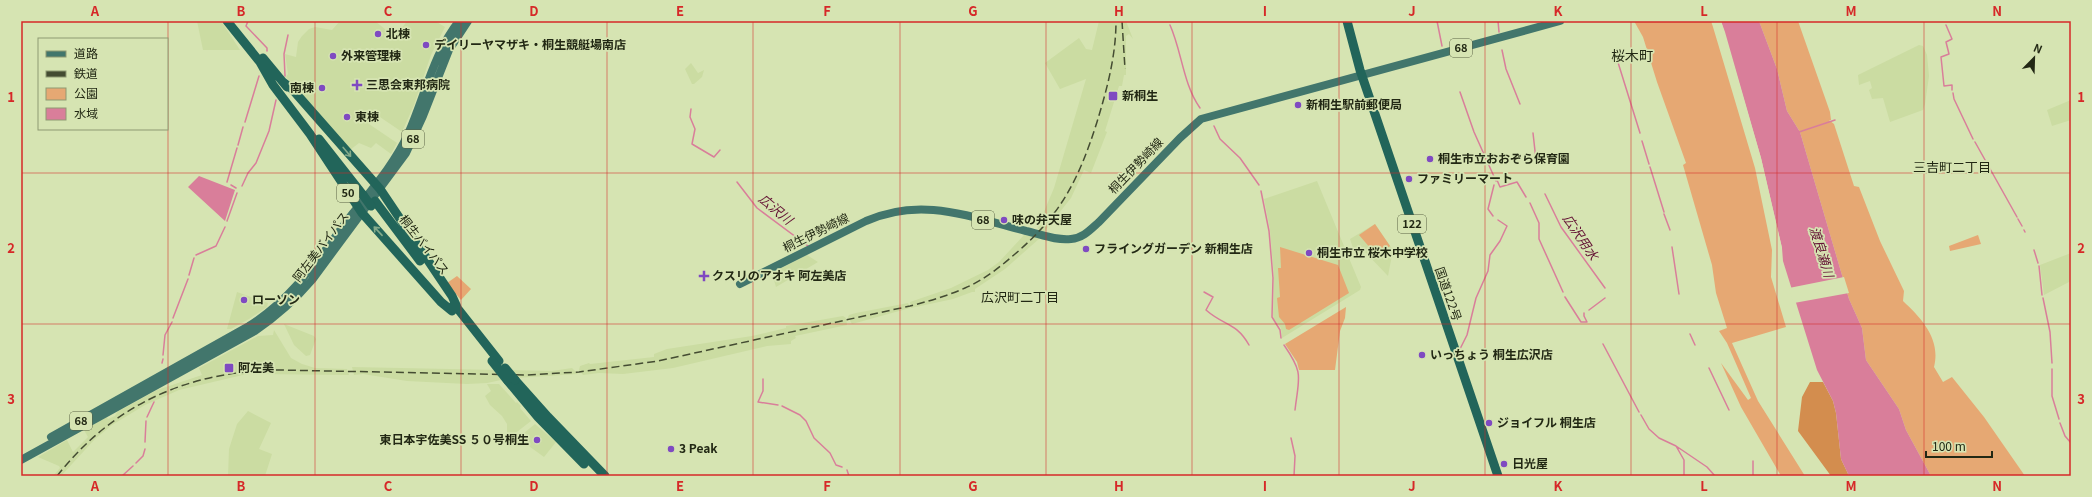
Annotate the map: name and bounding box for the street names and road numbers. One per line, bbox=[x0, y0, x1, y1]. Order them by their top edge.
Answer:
road number: 68 bbox=[1450, 39, 1472, 57]
road number: 68 bbox=[402, 130, 424, 148]
street label: 桐生伊勢崎線 bbox=[1104, 133, 1166, 197]
road number: 50 bbox=[337, 184, 359, 202]
street label: 阿左美バイパス bbox=[288, 208, 352, 285]
street label: 桐生伊勢崎線 bbox=[779, 208, 851, 255]
street label: 桐生バイパス bbox=[396, 211, 454, 278]
road number: 68 bbox=[972, 211, 994, 229]
road number: 122 bbox=[1398, 215, 1426, 233]
street label: 国道122号 bbox=[1432, 264, 1467, 323]
road number: 68 bbox=[70, 412, 92, 430]

